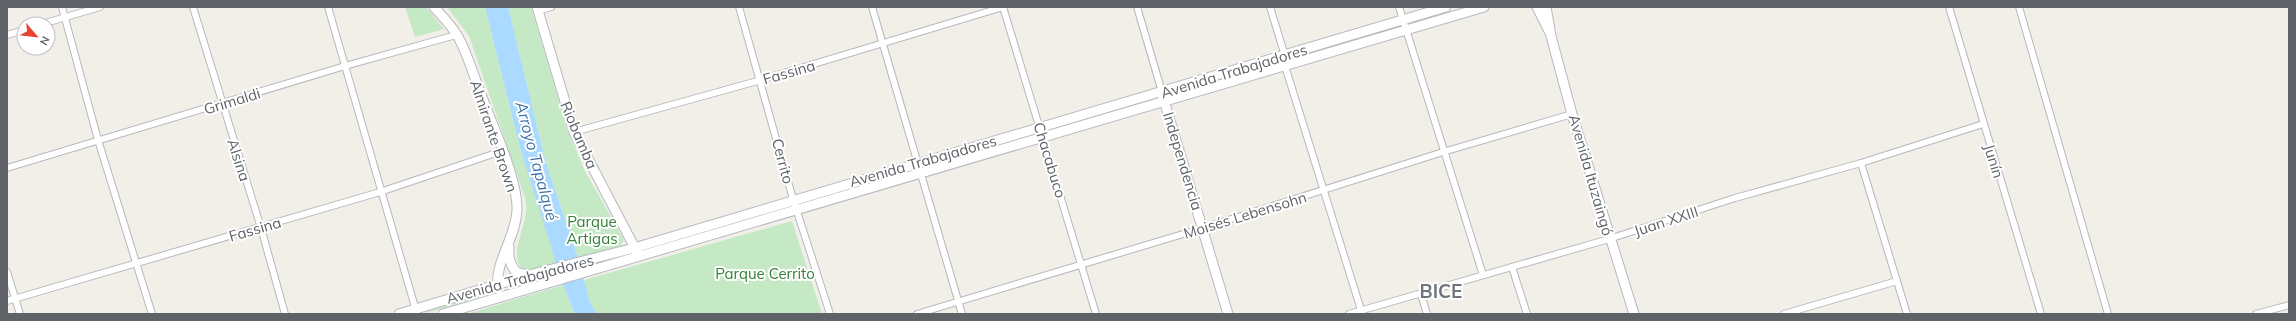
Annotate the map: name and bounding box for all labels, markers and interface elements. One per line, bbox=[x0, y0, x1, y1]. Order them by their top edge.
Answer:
north arrow bbox=[16, 16, 56, 56]
text: N bbox=[37, 34, 53, 48]
street label: Avenida Trabajadores bbox=[1158, 40, 1310, 102]
street label: Fassina bbox=[761, 56, 817, 88]
street label: Almirante Brown bbox=[466, 77, 522, 195]
street label: Grimaldi bbox=[201, 83, 263, 119]
water label: Arroyo Tapalqué bbox=[511, 98, 563, 223]
street label: Riobamba bbox=[556, 98, 602, 172]
street label: Independencia bbox=[1159, 110, 1207, 212]
street label: Avenida Ituzaingó bbox=[1565, 112, 1617, 238]
street label: Chacabuco bbox=[1030, 120, 1070, 200]
street label: Avenida Trabajadores bbox=[847, 131, 999, 191]
street label: Alsina bbox=[223, 136, 255, 184]
street label: Cerrito bbox=[768, 136, 798, 186]
street label: Junín bbox=[1980, 142, 2008, 180]
street label: Moisés Lebensohn bbox=[1181, 187, 1309, 243]
street label: Juan XXIII bbox=[1631, 202, 1701, 240]
park label: Parque Artigas bbox=[566, 212, 618, 248]
street label: Fassina bbox=[227, 213, 283, 245]
street label: Avenida Trabajadores bbox=[444, 250, 596, 308]
park label: Parque Cerrito bbox=[715, 264, 815, 283]
district label: BICE bbox=[1420, 279, 1462, 303]

